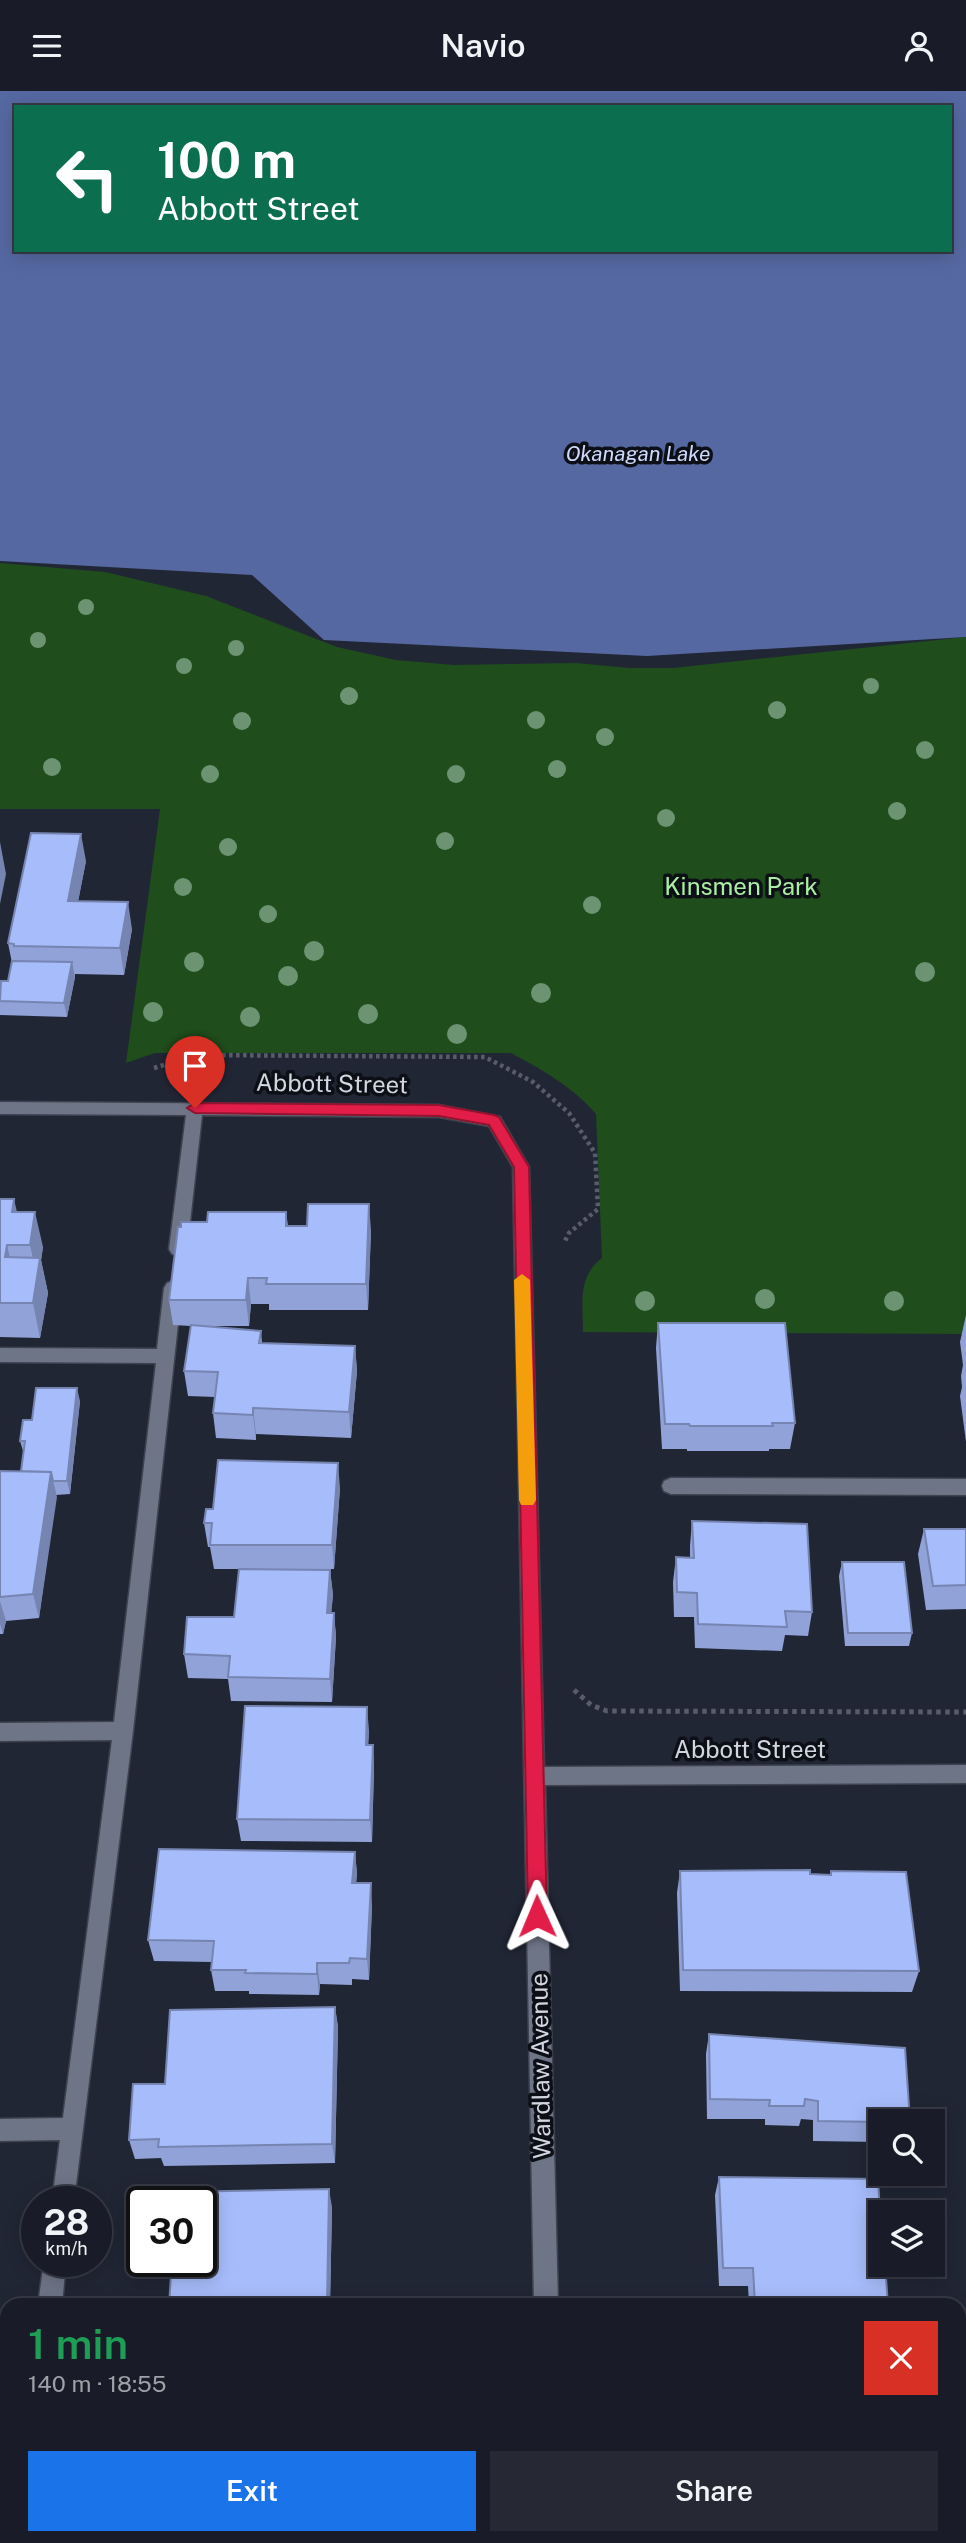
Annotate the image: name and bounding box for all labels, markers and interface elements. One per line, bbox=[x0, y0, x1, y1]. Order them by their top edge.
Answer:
icon: menu bbox=[28, 27, 66, 65]
text: Navio bbox=[441, 27, 525, 64]
icon: person bbox=[900, 27, 938, 65]
text: 100 m bbox=[157, 131, 296, 189]
icon: left bbox=[42, 133, 133, 224]
text: Abbott Street bbox=[157, 190, 360, 227]
water label: Okanagan Lake bbox=[566, 441, 710, 466]
park label: Kinsmen Park bbox=[664, 872, 818, 900]
pin bbox=[165, 1036, 225, 1108]
icon: arrive bbox=[176, 1047, 214, 1085]
street label: Abbott Street bbox=[256, 1068, 408, 1098]
street label: Abbott Street bbox=[674, 1735, 826, 1763]
position arrow bbox=[500, 1879, 574, 1953]
street label: Wardlaw Avenue bbox=[524, 1973, 556, 2159]
map controls bbox=[868, 2109, 945, 2277]
button: search bbox=[868, 2109, 945, 2186]
speed limit sign: 30 bbox=[126, 2186, 217, 2277]
button: layers bbox=[868, 2200, 945, 2277]
text: 28 bbox=[44, 2202, 89, 2243]
text: km/h bbox=[45, 2238, 88, 2259]
text: 1 min bbox=[28, 2319, 128, 2368]
button: close bbox=[864, 2321, 938, 2395]
text: 140 m · 18:55 bbox=[28, 2370, 167, 2397]
button: Exit bbox=[28, 2451, 476, 2531]
button: Share bbox=[490, 2451, 938, 2531]

